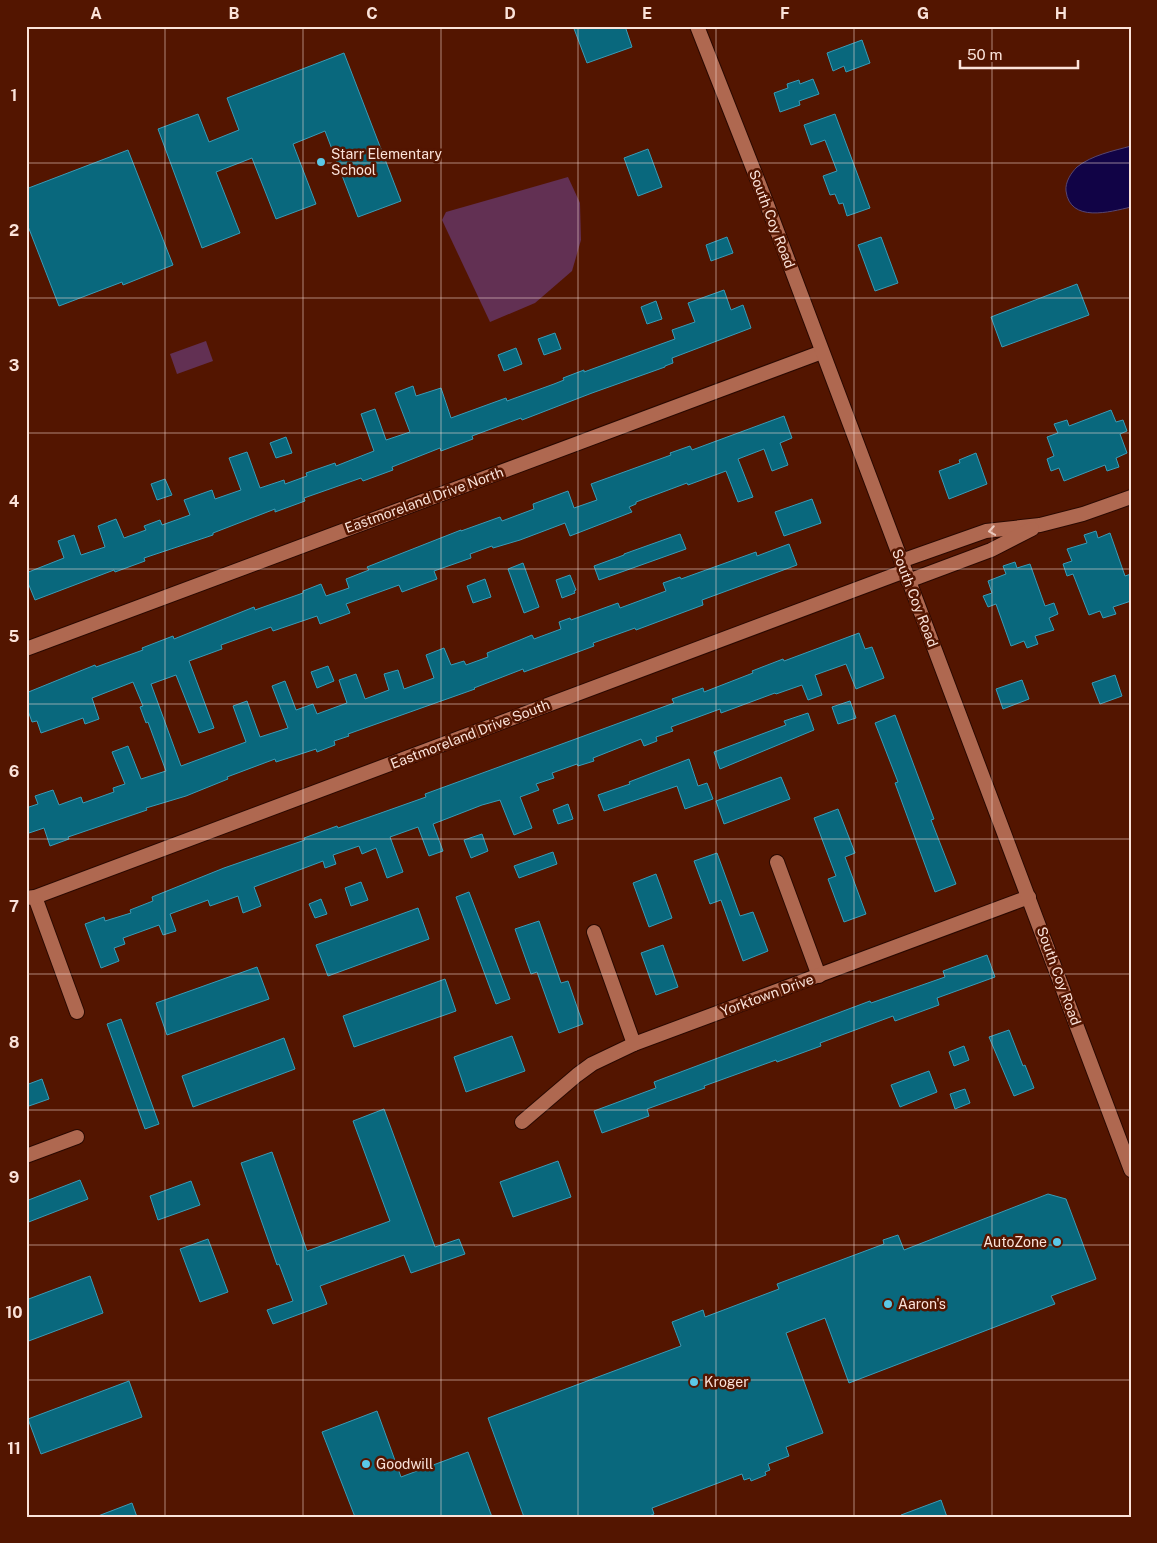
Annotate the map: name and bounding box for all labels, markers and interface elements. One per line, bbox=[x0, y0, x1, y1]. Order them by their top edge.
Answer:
text: A bbox=[90, 4, 102, 23]
text: B bbox=[229, 4, 240, 23]
text: C bbox=[366, 4, 378, 23]
text: D bbox=[504, 4, 516, 23]
text: E bbox=[642, 4, 652, 23]
text: F bbox=[780, 4, 790, 23]
text: G bbox=[917, 4, 929, 23]
text: H bbox=[1055, 4, 1067, 23]
scale bar bbox=[960, 38, 1077, 70]
text: 50 m bbox=[967, 46, 1002, 63]
text: 1 bbox=[11, 86, 17, 105]
place label: Starr Elementary School bbox=[331, 146, 443, 178]
marker: Starr Elementary School bbox=[315, 156, 327, 168]
street label: South Coy Road bbox=[746, 168, 798, 270]
text: 2 bbox=[9, 221, 19, 240]
text: 3 bbox=[9, 356, 19, 375]
street label: Eastmoreland Drive North bbox=[342, 464, 506, 536]
text: 4 bbox=[9, 492, 20, 511]
one-way arrow bbox=[987, 525, 995, 536]
street label: South Coy Road bbox=[889, 547, 941, 649]
text: 5 bbox=[9, 627, 20, 646]
street label: Eastmoreland Drive South bbox=[388, 696, 552, 772]
text: 6 bbox=[9, 762, 19, 781]
text: 7 bbox=[9, 897, 19, 916]
street label: South Coy Road bbox=[1034, 925, 1084, 1027]
street label: Yorktown Drive bbox=[718, 971, 816, 1019]
text: 8 bbox=[9, 1033, 20, 1052]
text: 9 bbox=[9, 1168, 19, 1187]
place label: AutoZone bbox=[983, 1234, 1047, 1250]
marker: AutoZone bbox=[1051, 1236, 1063, 1248]
place label: Aaron's bbox=[898, 1296, 946, 1312]
marker: Aaron's bbox=[882, 1298, 894, 1310]
text: 10 bbox=[5, 1303, 23, 1322]
place label: Kroger bbox=[704, 1374, 749, 1390]
marker: Kroger bbox=[688, 1376, 700, 1388]
text: 11 bbox=[7, 1439, 21, 1458]
place label: Goodwill bbox=[376, 1456, 433, 1472]
marker: Goodwill bbox=[360, 1458, 372, 1470]

